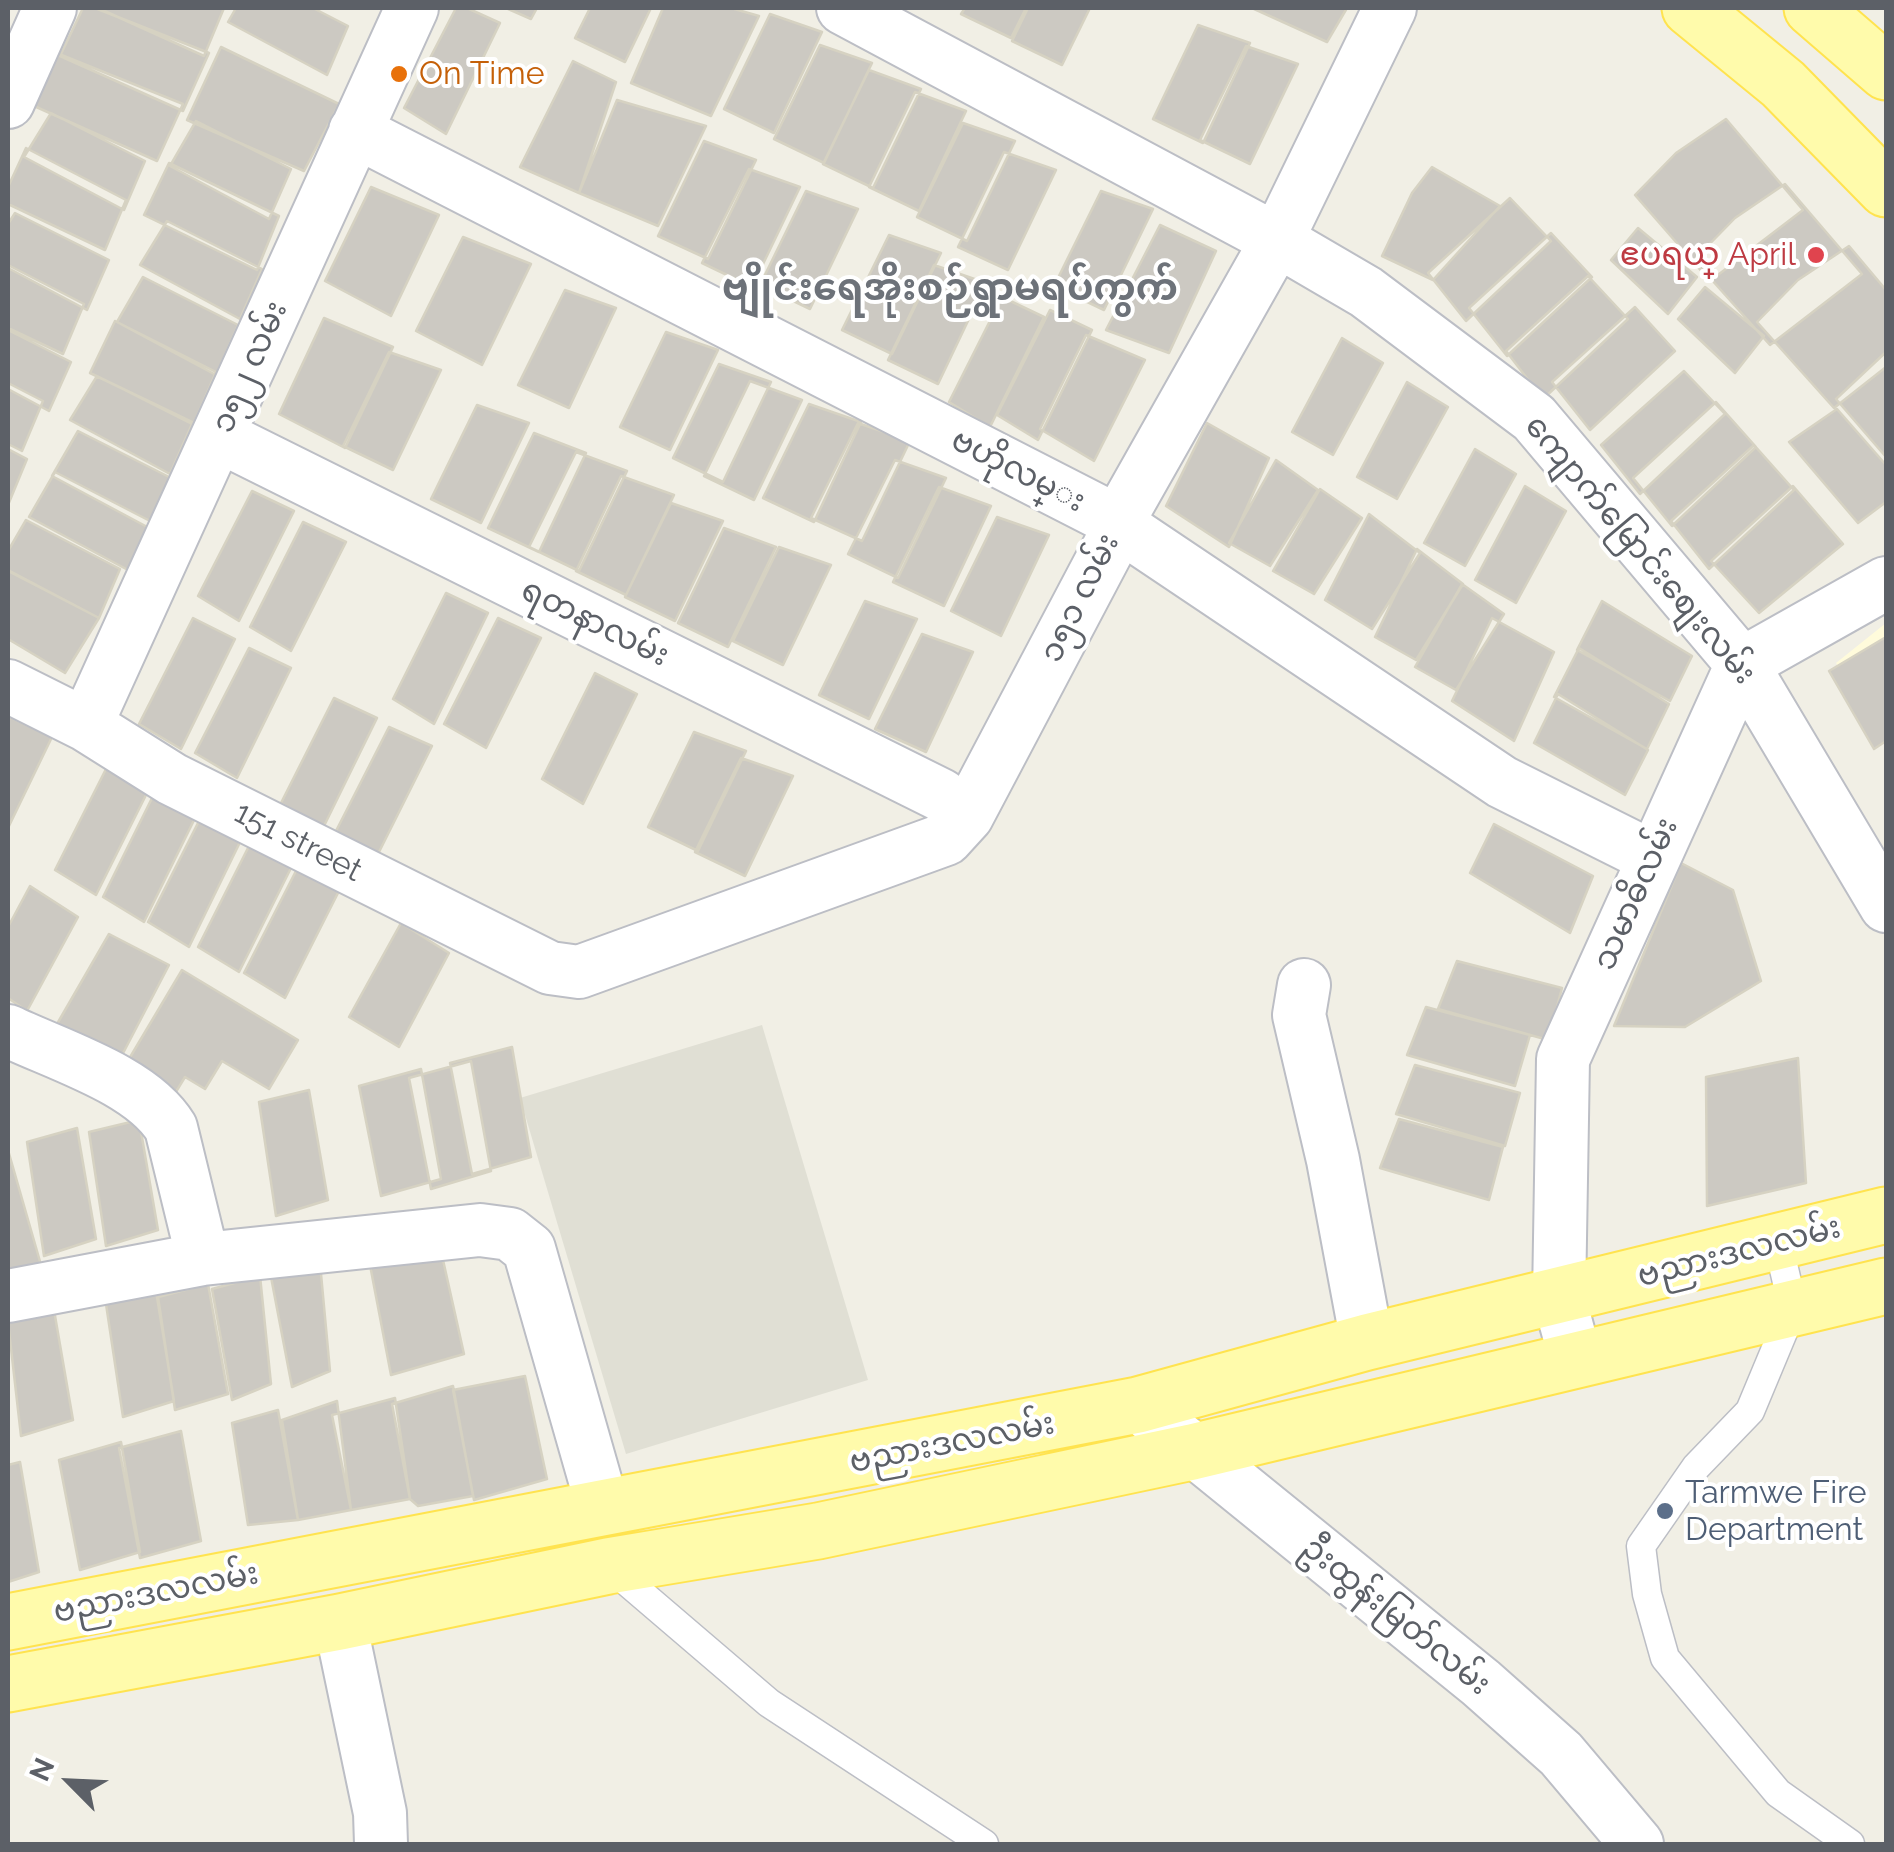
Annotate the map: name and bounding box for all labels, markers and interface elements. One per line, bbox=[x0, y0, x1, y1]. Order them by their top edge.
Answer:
place label: On Time bbox=[419, 55, 544, 93]
marker: On Time bbox=[388, 63, 410, 85]
place label: ဧပရယ္ April bbox=[1620, 236, 1796, 274]
marker: ဧပရယ္ April bbox=[1805, 244, 1827, 266]
district label: ဗျိုင်းရေအိုးစဉ်ရွာမရပ်ကွက် bbox=[722, 266, 1178, 312]
street label: ၁၅၂ လမ်း bbox=[204, 295, 296, 439]
street label: ကျောက်မြောင်းစျေးလမ်း bbox=[1516, 408, 1764, 692]
street label: ဗဟိုလမ္း bbox=[945, 421, 1091, 521]
street label: ၁၅၁ လမ်း bbox=[1032, 527, 1128, 669]
street label: ရတနာလမ်း bbox=[515, 571, 675, 675]
street label: 151 street bbox=[228, 794, 368, 890]
street label: သမာဓိလမ်း bbox=[1585, 812, 1687, 976]
street label: ဗညားဒလလမ်း bbox=[1633, 1208, 1845, 1296]
street label: ဗညားဒလလမ်း bbox=[846, 1404, 1058, 1482]
place label: Tarmwe Fire Department bbox=[1685, 1474, 1867, 1549]
marker: Tarmwe Fire Department bbox=[1654, 1500, 1676, 1522]
street label: ဦးထွန်းမြတ်လမ်း bbox=[1294, 1528, 1498, 1704]
street label: ဗညားဒလလမ်း bbox=[50, 1554, 262, 1632]
north arrow bbox=[20, 1732, 120, 1832]
text: N bbox=[23, 1753, 62, 1786]

